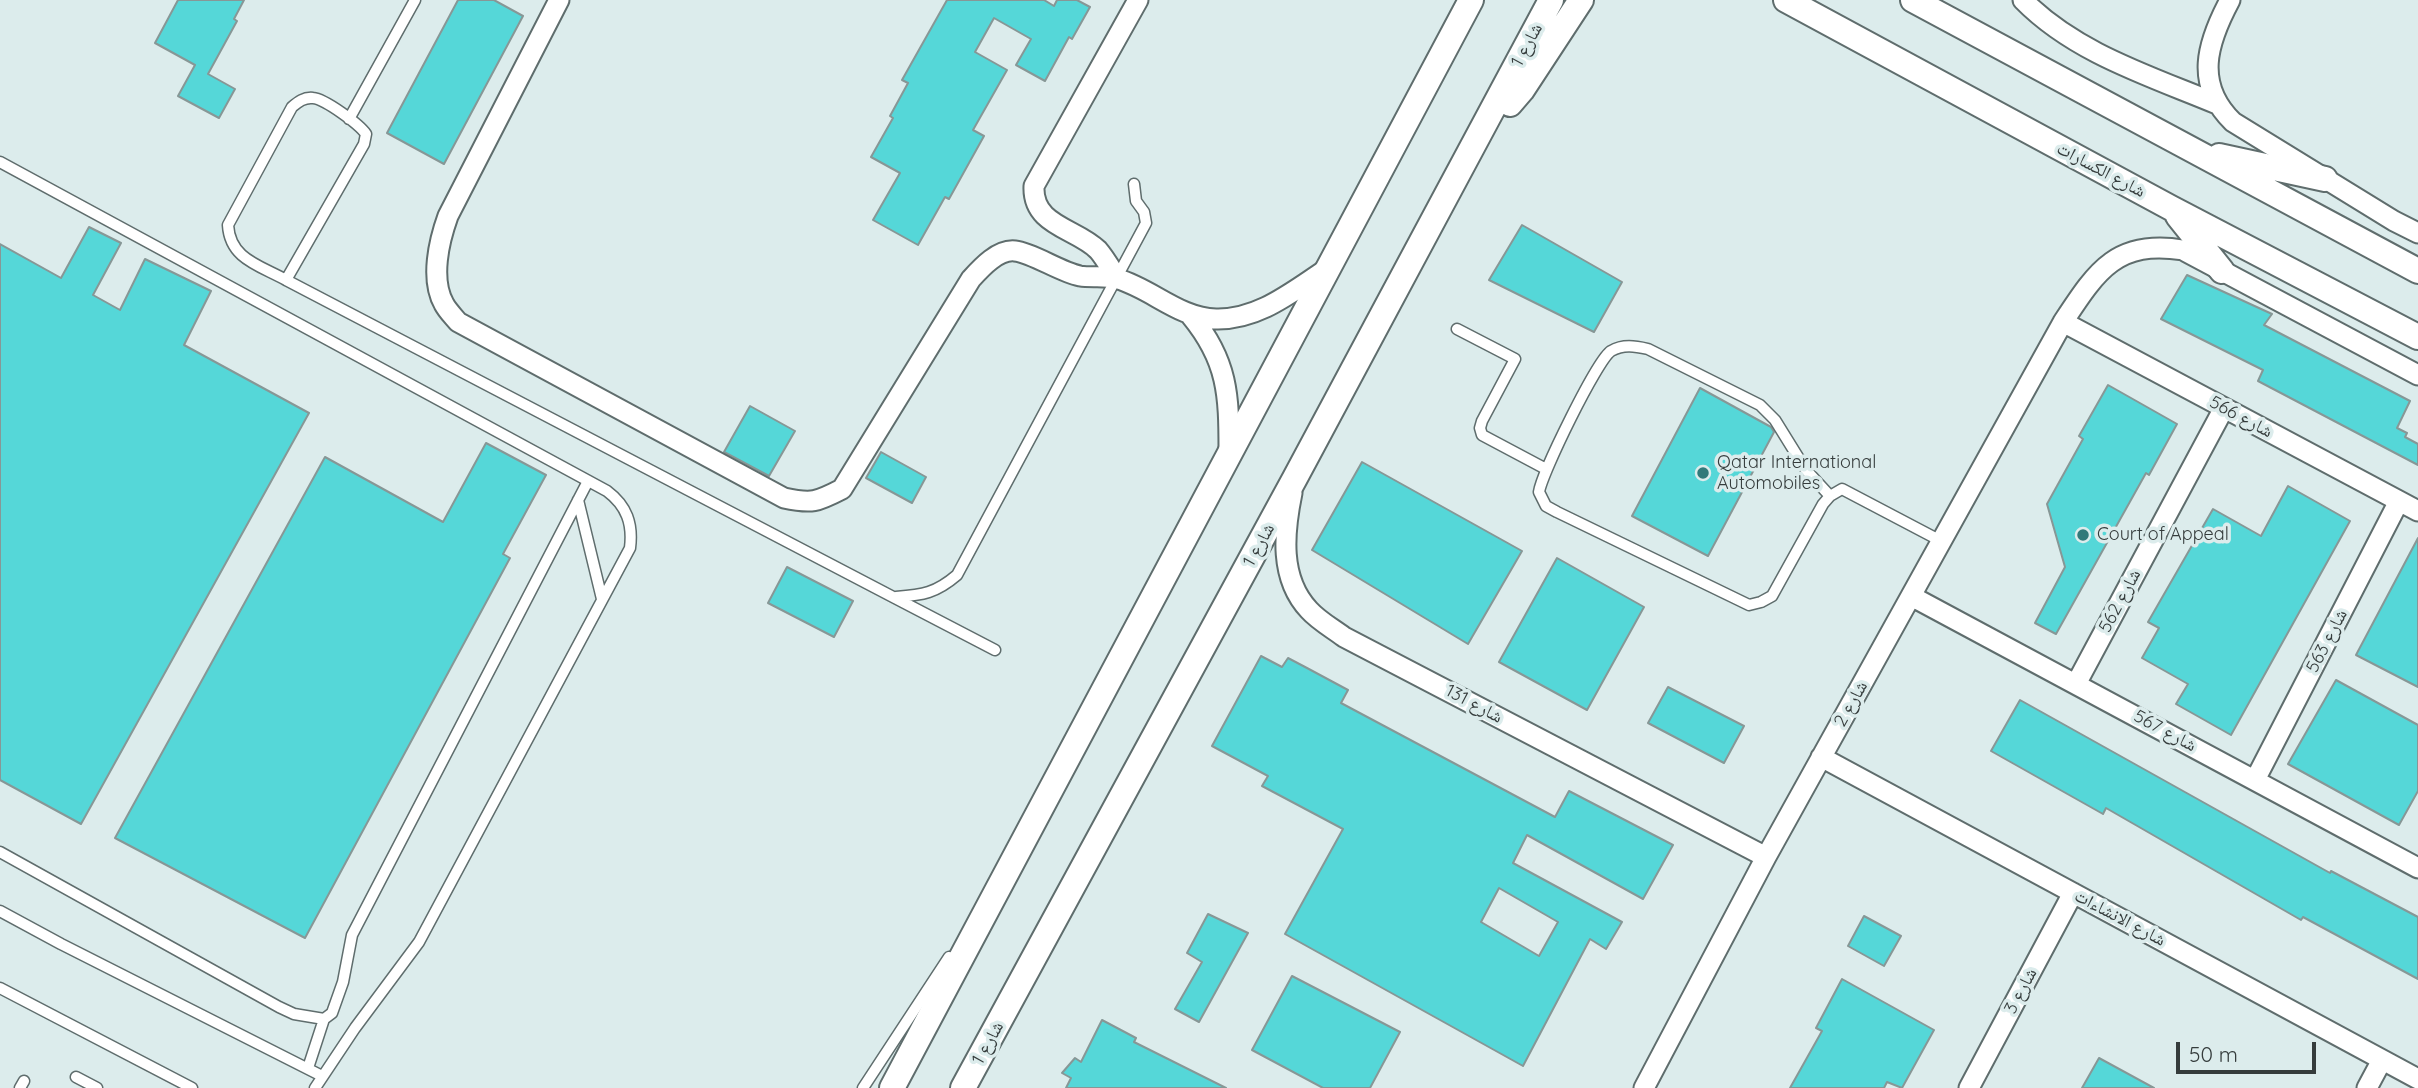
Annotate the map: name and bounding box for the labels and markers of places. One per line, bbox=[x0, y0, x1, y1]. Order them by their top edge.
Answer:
place label: Qatar International Automobiles bbox=[1717, 452, 1876, 494]
marker: Qatar International Automobiles bbox=[1695, 465, 1711, 481]
place label: Court of Appeal bbox=[2097, 524, 2229, 546]
marker: Court of Appeal bbox=[2075, 527, 2091, 543]

